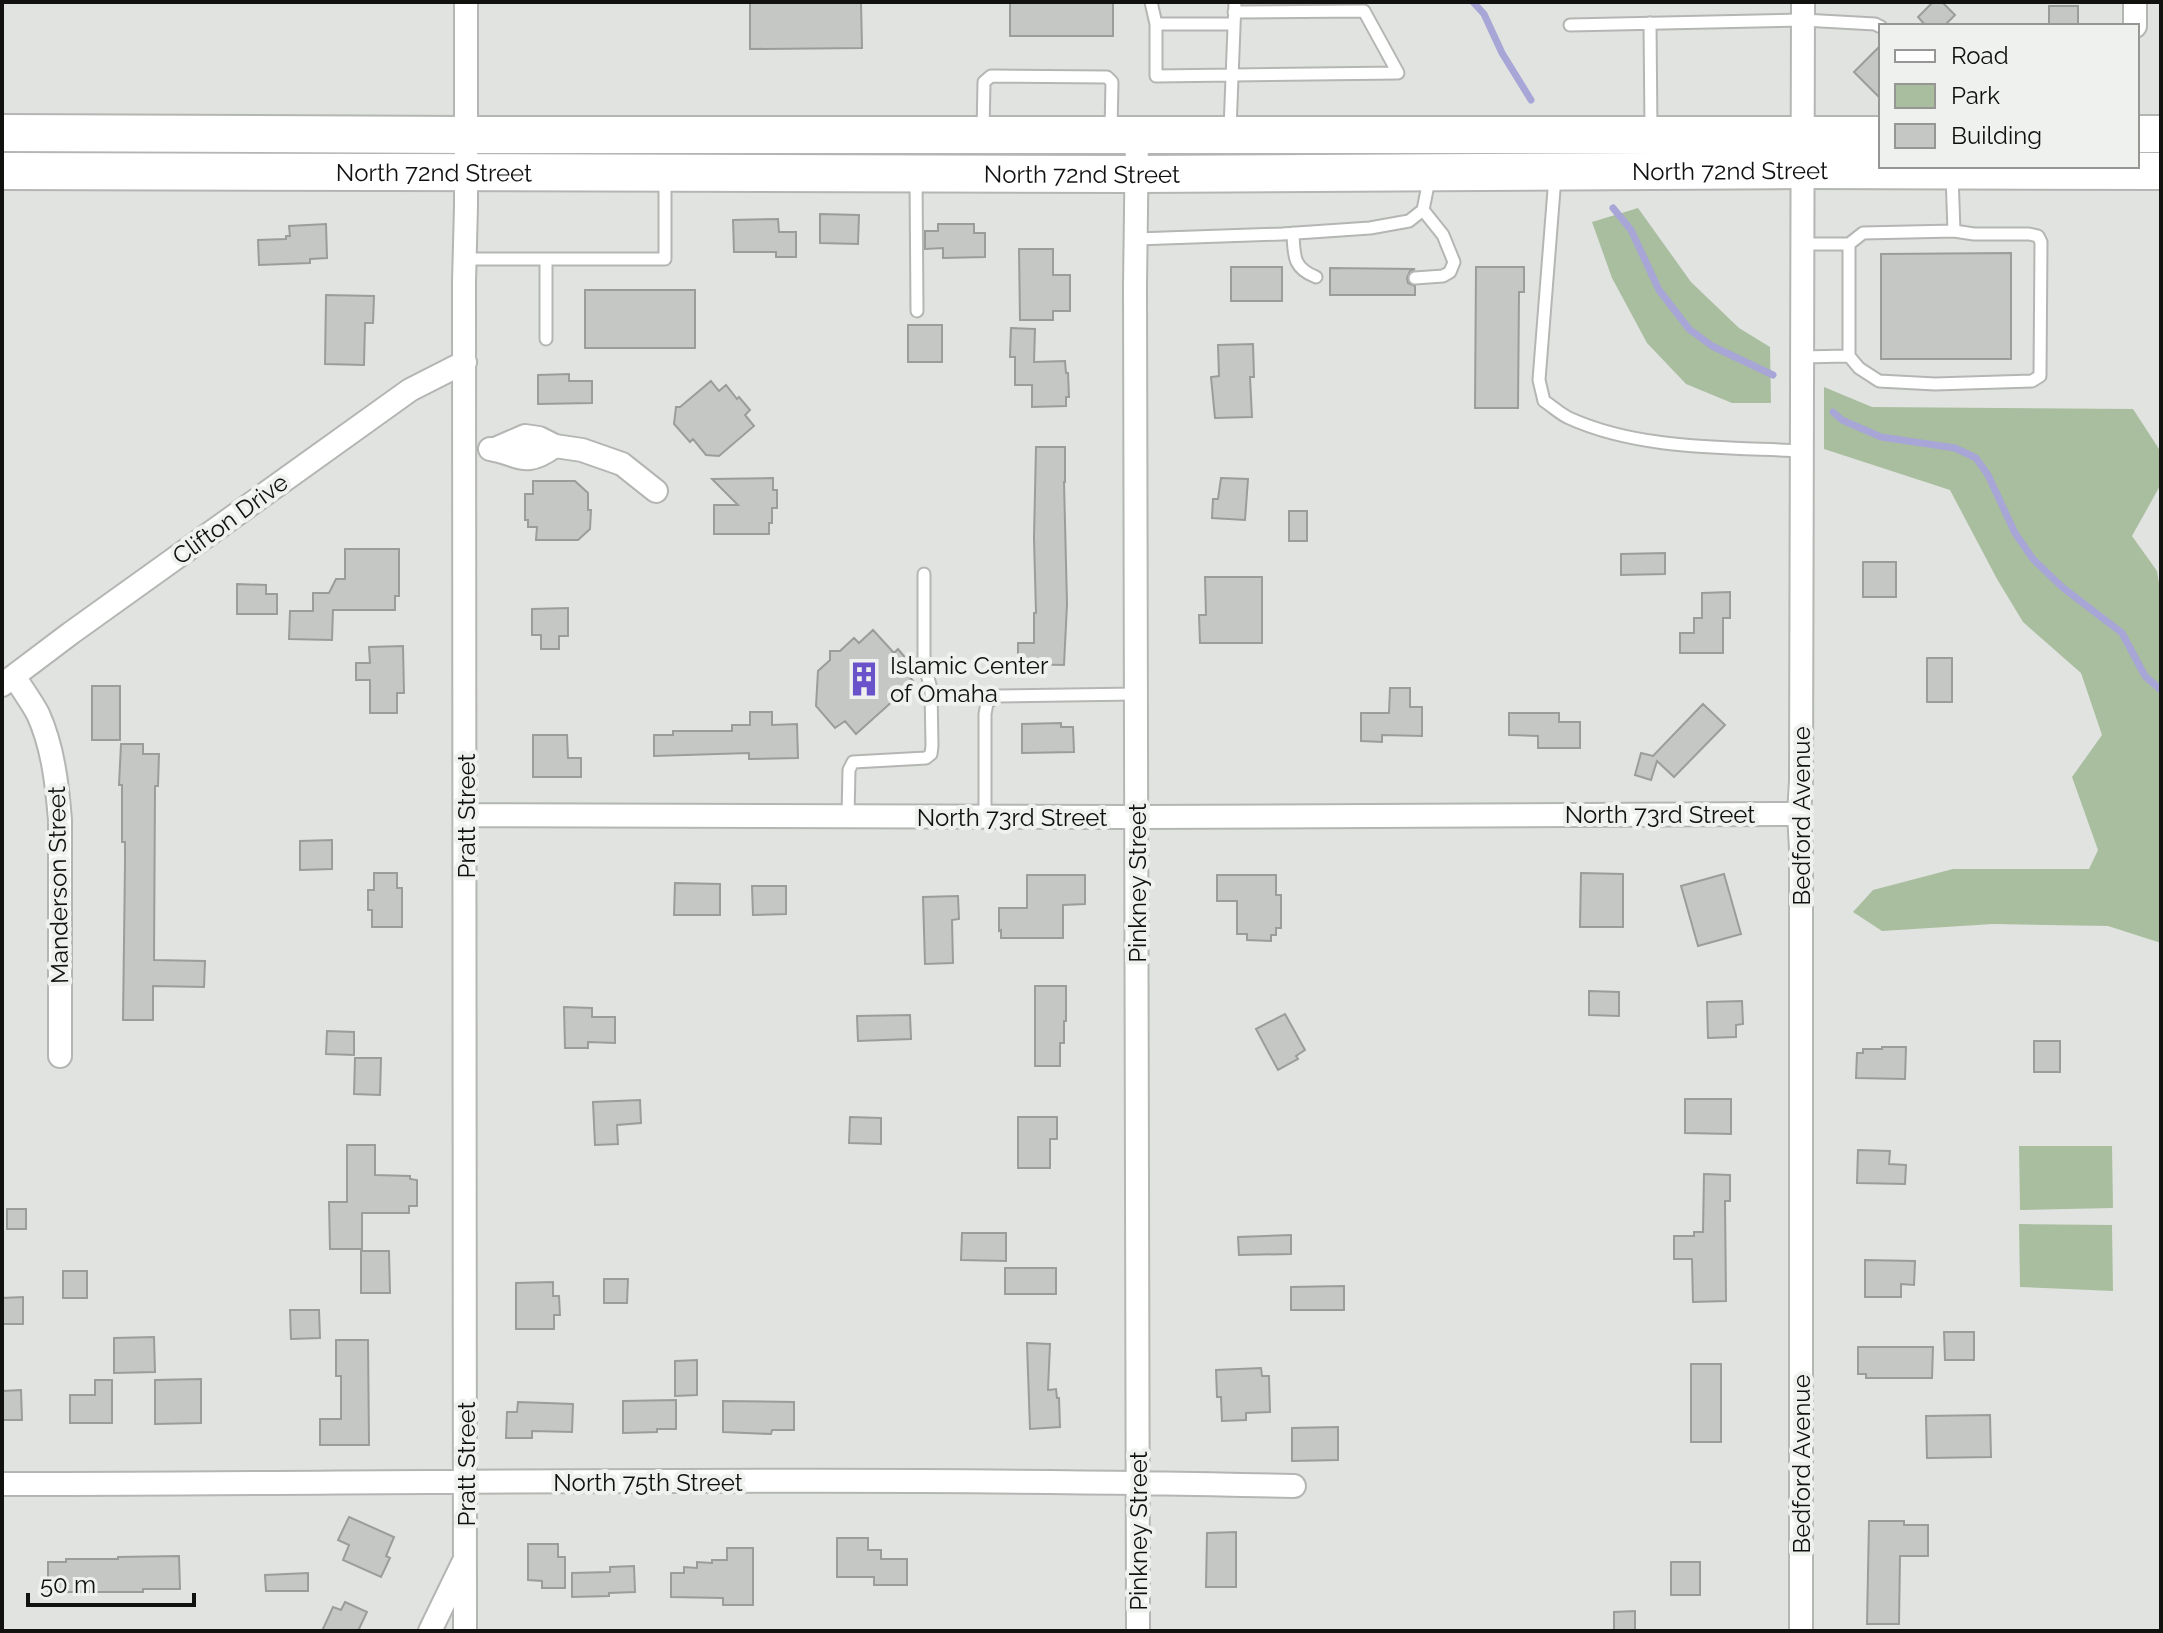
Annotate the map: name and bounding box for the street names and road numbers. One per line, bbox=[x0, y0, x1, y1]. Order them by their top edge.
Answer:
street label: North 72nd Street bbox=[1632, 155, 1828, 186]
street label: North 72nd Street bbox=[336, 157, 532, 187]
street label: North 72nd Street bbox=[984, 159, 1180, 189]
street label: Clifton Drive bbox=[167, 467, 293, 571]
street label: Bedford Avenue bbox=[1787, 726, 1816, 906]
street label: Pratt Street bbox=[452, 753, 481, 879]
street label: Manderson Street bbox=[42, 786, 74, 984]
street label: North 73rd Street bbox=[1565, 800, 1755, 829]
street label: North 73rd Street bbox=[917, 803, 1107, 832]
street label: Pinkney Street bbox=[1123, 803, 1152, 963]
street label: Bedford Avenue bbox=[1787, 1374, 1816, 1554]
street label: Pratt Street bbox=[452, 1401, 481, 1527]
street label: Pinkney Street bbox=[1124, 1451, 1153, 1611]
street label: North 75th Street bbox=[553, 1468, 743, 1497]

